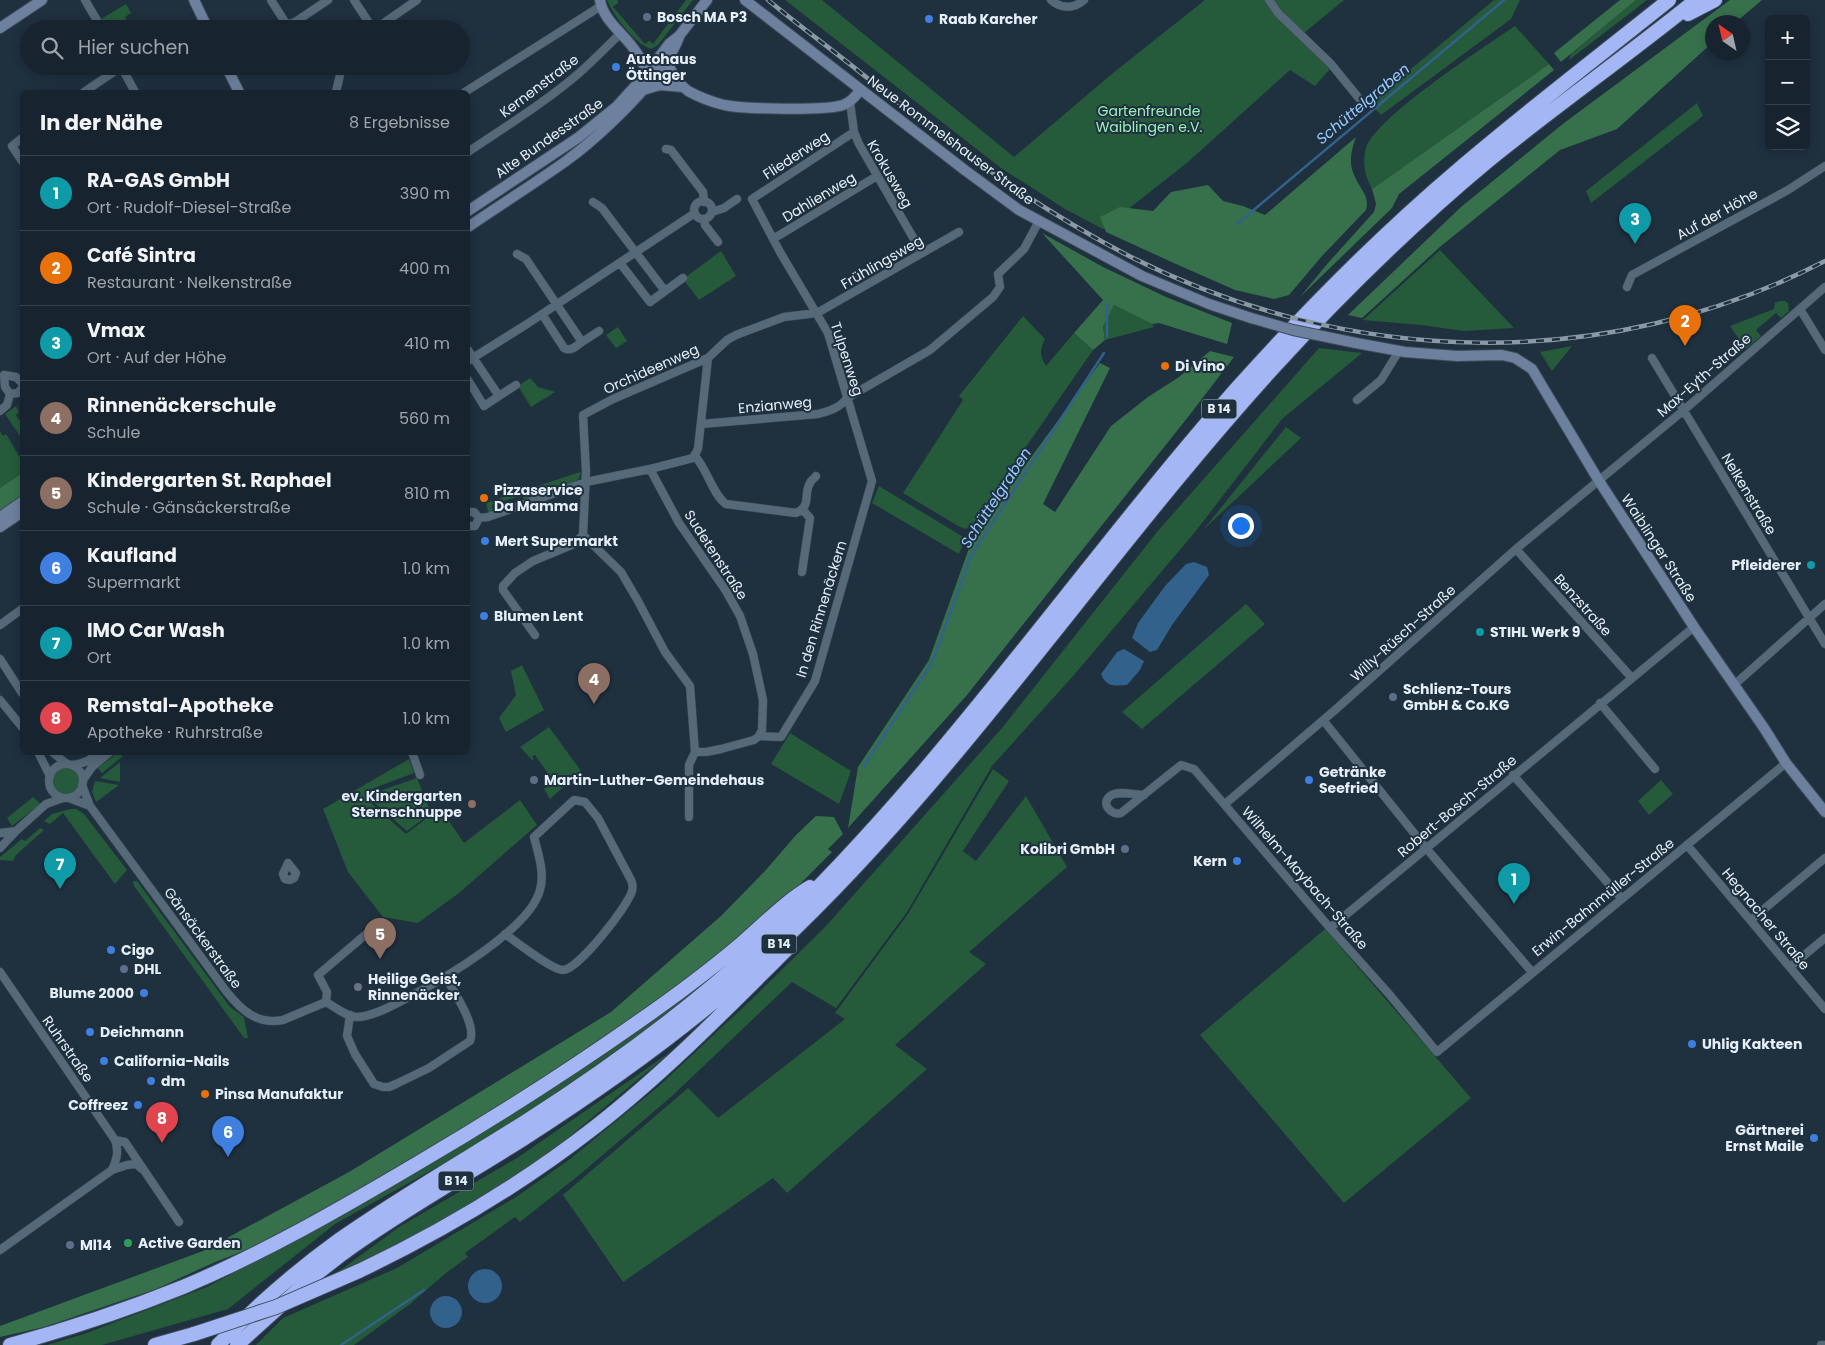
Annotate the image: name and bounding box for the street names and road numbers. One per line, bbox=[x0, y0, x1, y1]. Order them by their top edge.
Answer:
street label: Kernenstraße bbox=[495, 49, 583, 122]
street label: Neue Rommelshauser Straße bbox=[863, 71, 1039, 210]
street label: Alte Bundesstraße bbox=[491, 93, 607, 183]
street label: Fliederweg bbox=[759, 126, 833, 184]
street label: Krokusweg bbox=[862, 136, 918, 212]
street label: Dahlienweg bbox=[778, 167, 860, 227]
street label: Auf der Höhe bbox=[1673, 183, 1762, 245]
street label: Frühlingsweg bbox=[837, 230, 927, 294]
street label: Tulpenweg bbox=[826, 319, 868, 399]
street label: Max-Eyth-Straße bbox=[1653, 328, 1756, 422]
street label: Orchideenweg bbox=[600, 339, 702, 399]
street label: Enzianweg bbox=[737, 392, 813, 418]
road number: B 14 bbox=[1202, 399, 1236, 418]
street label: Nelkenstraße bbox=[1717, 449, 1781, 539]
street label: Waiblinger Straße bbox=[1617, 490, 1702, 606]
street label: Sudetenstraße bbox=[679, 506, 753, 604]
street label: In den Rinnenäckern bbox=[791, 538, 851, 680]
street label: Benzstraße bbox=[1550, 569, 1617, 641]
street label: Willy-Rüsch-Straße bbox=[1346, 580, 1460, 686]
street label: Robert-Bosch-Straße bbox=[1393, 750, 1521, 862]
street label: Wilhelm-Maybach-Straße bbox=[1237, 802, 1373, 954]
street label: Erwin-Bahnmüller-Straße bbox=[1528, 833, 1679, 961]
street label: Hegnacher Straße bbox=[1717, 864, 1815, 975]
street label: Gänsäckerstraße bbox=[159, 883, 247, 993]
road number: B 14 bbox=[762, 934, 796, 954]
street label: Ruhrstraße bbox=[38, 1012, 98, 1087]
road number: B 14 bbox=[438, 1172, 474, 1190]

